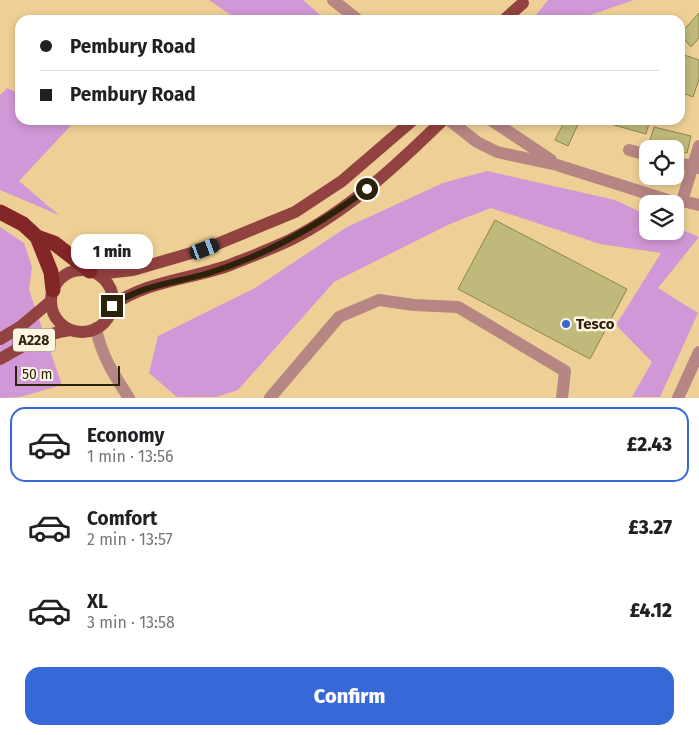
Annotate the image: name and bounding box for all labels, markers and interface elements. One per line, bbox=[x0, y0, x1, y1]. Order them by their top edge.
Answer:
text: Pembury Road bbox=[70, 35, 196, 58]
text: Pembury Road bbox=[70, 83, 196, 106]
map controls bbox=[639, 140, 684, 240]
button: locate bbox=[639, 140, 684, 185]
route start bbox=[356, 178, 378, 200]
button: layers bbox=[639, 195, 684, 240]
callout: 1 min bbox=[71, 234, 153, 268]
car bbox=[188, 237, 221, 261]
text: 1 min bbox=[93, 242, 131, 261]
route end bbox=[101, 295, 123, 317]
place label: Tesco bbox=[576, 315, 615, 333]
marker: Tesco bbox=[560, 318, 572, 330]
road number: A228 bbox=[13, 328, 55, 352]
scale bar bbox=[15, 362, 120, 386]
text: 50 m bbox=[22, 366, 53, 383]
icon: car bbox=[27, 422, 72, 467]
text: Economy bbox=[87, 424, 164, 447]
text: £2.43 bbox=[627, 433, 672, 456]
text: 1 min · 13:56 bbox=[87, 447, 173, 466]
icon: car bbox=[27, 505, 72, 550]
text: Comfort bbox=[87, 507, 157, 530]
text: £3.27 bbox=[628, 516, 672, 539]
text: 2 min · 13:57 bbox=[87, 530, 173, 549]
icon: car bbox=[27, 588, 72, 633]
text: XL bbox=[87, 590, 108, 613]
text: £4.12 bbox=[630, 599, 672, 622]
text: 3 min · 13:58 bbox=[87, 613, 175, 632]
button: Confirm bbox=[25, 667, 674, 725]

